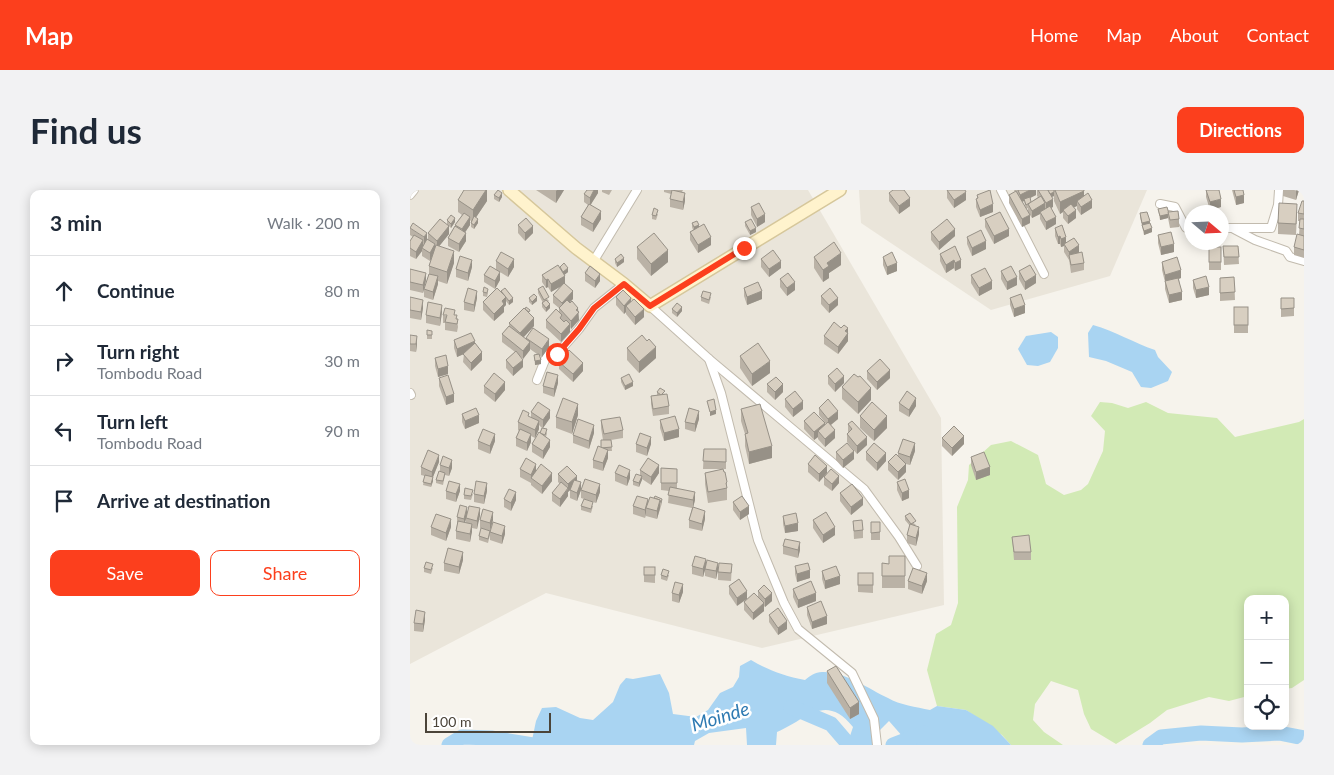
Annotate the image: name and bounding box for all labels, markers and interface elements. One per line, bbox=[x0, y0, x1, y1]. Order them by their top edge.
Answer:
text: Map bbox=[25, 21, 73, 50]
text: Home bbox=[1030, 24, 1078, 46]
text: Map bbox=[1106, 24, 1142, 46]
text: About bbox=[1170, 24, 1219, 46]
text: Contact bbox=[1247, 24, 1309, 46]
button: Directions bbox=[1177, 107, 1304, 153]
text: Find us bbox=[30, 109, 142, 151]
north arrow bbox=[1184, 205, 1229, 250]
text: 3 min bbox=[50, 210, 102, 235]
text: Walk · 200 m bbox=[267, 213, 360, 232]
route end bbox=[733, 237, 756, 260]
icon: ahead bbox=[50, 277, 78, 305]
text: Continue bbox=[97, 279, 175, 302]
text: 80 m bbox=[324, 281, 360, 300]
text: Turn right bbox=[97, 340, 179, 363]
route start bbox=[546, 343, 569, 366]
icon: right bbox=[50, 347, 78, 375]
text: 30 m bbox=[324, 351, 360, 370]
text: Tombodu Road bbox=[97, 363, 202, 382]
text: Turn left bbox=[97, 410, 168, 433]
icon: left bbox=[50, 417, 78, 445]
text: 90 m bbox=[324, 421, 360, 440]
text: Tombodu Road bbox=[97, 433, 202, 452]
icon: arrive bbox=[50, 487, 78, 515]
text: Arrive at destination bbox=[97, 489, 270, 512]
button: Save bbox=[50, 550, 200, 596]
button: Share bbox=[210, 550, 360, 596]
map controls bbox=[1244, 595, 1289, 730]
button: + bbox=[1244, 595, 1289, 640]
button: − bbox=[1244, 640, 1289, 685]
button: locate bbox=[1244, 685, 1289, 730]
water label: Moinde bbox=[688, 696, 752, 736]
scale bar bbox=[425, 710, 551, 733]
text: 100 m bbox=[432, 713, 471, 730]

